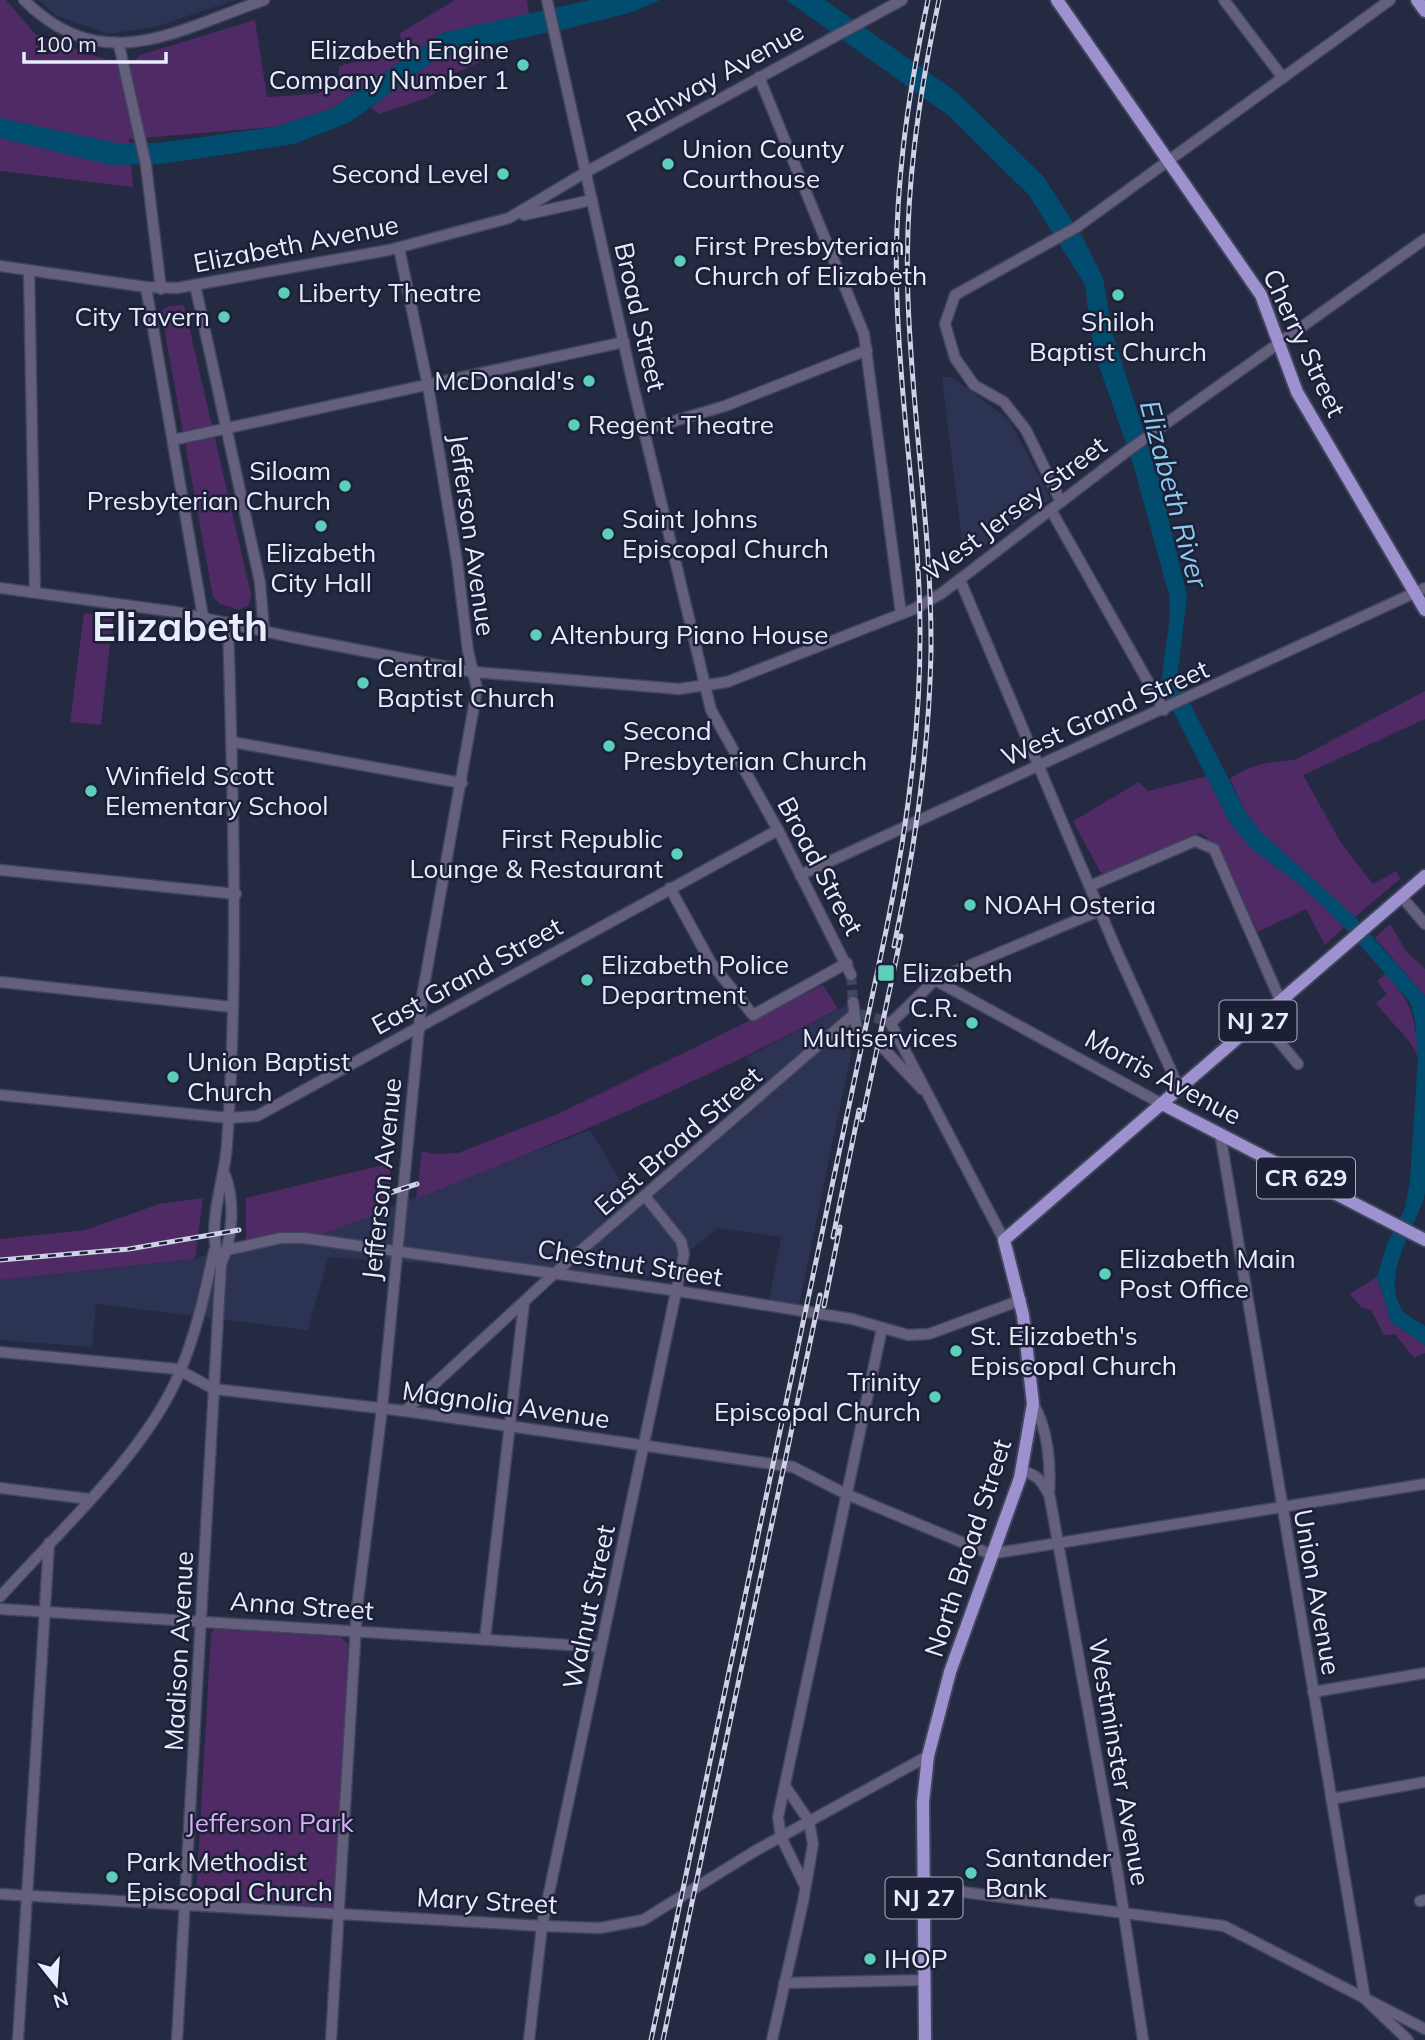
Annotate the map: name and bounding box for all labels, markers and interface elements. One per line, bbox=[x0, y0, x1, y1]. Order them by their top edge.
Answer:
street label: Rahway Avenue bbox=[620, 14, 809, 139]
scale bar bbox=[24, 21, 166, 65]
text: 100 m bbox=[35, 31, 97, 57]
place label: Elizabeth Engine Company Number 1 bbox=[269, 33, 509, 96]
marker: Elizabeth Engine Company Number 1 bbox=[515, 57, 531, 73]
place label: Union County Courthouse bbox=[682, 132, 844, 195]
marker: Union County Courthouse bbox=[660, 156, 676, 172]
place label: Second Level bbox=[332, 157, 489, 190]
marker: Second Level bbox=[495, 166, 511, 182]
street label: Elizabeth Avenue bbox=[191, 207, 401, 280]
place label: First Presbyterian Church of Elizabeth bbox=[694, 229, 927, 292]
street label: Broad Street bbox=[607, 239, 674, 394]
marker: First Presbyterian Church of Elizabeth bbox=[672, 253, 688, 269]
street label: Cherry Street bbox=[1256, 264, 1353, 422]
place label: Liberty Theatre bbox=[298, 276, 481, 309]
marker: Liberty Theatre bbox=[276, 285, 292, 301]
marker: Shiloh Baptist Church bbox=[1110, 287, 1126, 303]
place label: City Tavern bbox=[75, 300, 210, 333]
place label: Shiloh Baptist Church bbox=[1029, 305, 1207, 368]
marker: City Tavern bbox=[216, 309, 232, 325]
place label: McDonald's bbox=[434, 364, 575, 397]
marker: McDonald's bbox=[581, 373, 597, 389]
water label: Elizabeth River bbox=[1133, 396, 1217, 593]
place label: Regent Theatre bbox=[588, 408, 774, 441]
marker: Regent Theatre bbox=[566, 417, 582, 433]
street label: West Jersey Street bbox=[916, 429, 1113, 588]
street label: Jefferson Avenue bbox=[442, 432, 503, 638]
place label: Siloam Presbyterian Church bbox=[87, 454, 331, 517]
marker: Siloam Presbyterian Church bbox=[337, 478, 353, 494]
place label: Saint Johns Episcopal Church bbox=[622, 502, 829, 565]
marker: Elizabeth City Hall bbox=[313, 518, 329, 534]
marker: Saint Johns Episcopal Church bbox=[600, 526, 616, 542]
place label: Elizabeth City Hall bbox=[266, 536, 376, 599]
district label: Elizabeth bbox=[92, 601, 268, 651]
place label: Altenburg Piano House bbox=[550, 618, 828, 651]
marker: Altenburg Piano House bbox=[528, 627, 544, 643]
place label: Central Baptist Church bbox=[377, 651, 555, 714]
street label: West Grand Street bbox=[996, 652, 1214, 773]
marker: Central Baptist Church bbox=[355, 675, 371, 691]
place label: Second Presbyterian Church bbox=[623, 714, 867, 777]
marker: Second Presbyterian Church bbox=[601, 738, 617, 754]
place label: Winfield Scott Elementary School bbox=[105, 759, 329, 822]
marker: Winfield Scott Elementary School bbox=[83, 783, 99, 799]
street label: Broad Street bbox=[770, 791, 871, 940]
place label: First Republic Lounge & Restaurant bbox=[409, 822, 663, 885]
marker: First Republic Lounge & Restaurant bbox=[669, 846, 685, 862]
place label: NOAH Osteria bbox=[984, 888, 1156, 921]
marker: NOAH Osteria bbox=[962, 897, 978, 913]
street label: East Grand Street bbox=[366, 910, 568, 1042]
place label: Elizabeth Police Department bbox=[601, 948, 789, 1011]
place label: Elizabeth bbox=[902, 956, 1013, 989]
marker: Elizabeth bbox=[876, 963, 896, 983]
marker: Elizabeth Police Department bbox=[579, 972, 595, 988]
place label: C.R. Multiservices bbox=[802, 991, 958, 1054]
road number: NJ 27 bbox=[1220, 1001, 1296, 1042]
marker: C.R. Multiservices bbox=[964, 1015, 980, 1031]
street label: Morris Avenue bbox=[1079, 1022, 1247, 1132]
place label: Union Baptist Church bbox=[187, 1045, 350, 1108]
street label: East Broad Street bbox=[587, 1059, 768, 1222]
marker: Union Baptist Church bbox=[165, 1069, 181, 1085]
street label: Jefferson Avenue bbox=[354, 1076, 409, 1282]
road number: CR 629 bbox=[1257, 1158, 1355, 1198]
street label: Chestnut Street bbox=[535, 1232, 725, 1293]
place label: Elizabeth Main Post Office bbox=[1119, 1242, 1296, 1305]
marker: Elizabeth Main Post Office bbox=[1097, 1266, 1113, 1282]
place label: St. Elizabeth's Episcopal Church bbox=[970, 1319, 1177, 1382]
marker: St. Elizabeth's Episcopal Church bbox=[948, 1343, 964, 1359]
place label: Trinity Episcopal Church bbox=[714, 1365, 921, 1428]
street label: Magnolia Avenue bbox=[400, 1374, 612, 1435]
marker: Trinity Episcopal Church bbox=[927, 1389, 943, 1405]
street label: North Broad Street bbox=[917, 1435, 1018, 1661]
street label: Union Avenue bbox=[1287, 1506, 1348, 1677]
street label: Walnut Street bbox=[555, 1522, 622, 1692]
street label: Madison Avenue bbox=[157, 1550, 200, 1752]
street label: Anna Street bbox=[229, 1584, 375, 1627]
street label: Westminster Avenue bbox=[1082, 1636, 1157, 1888]
park label: Jefferson Park bbox=[186, 1806, 354, 1839]
place label: Santander Bank bbox=[985, 1841, 1112, 1904]
place label: Park Methodist Episcopal Church bbox=[126, 1845, 333, 1908]
marker: Santander Bank bbox=[963, 1865, 979, 1881]
marker: Park Methodist Episcopal Church bbox=[104, 1869, 120, 1885]
road number: NJ 27 bbox=[886, 1878, 962, 1919]
street label: Mary Street bbox=[416, 1880, 558, 1921]
place label: IHOP bbox=[884, 1942, 948, 1975]
north arrow bbox=[21, 1949, 91, 2019]
marker: IHOP bbox=[862, 1951, 878, 1967]
text: N bbox=[51, 1987, 71, 2014]

